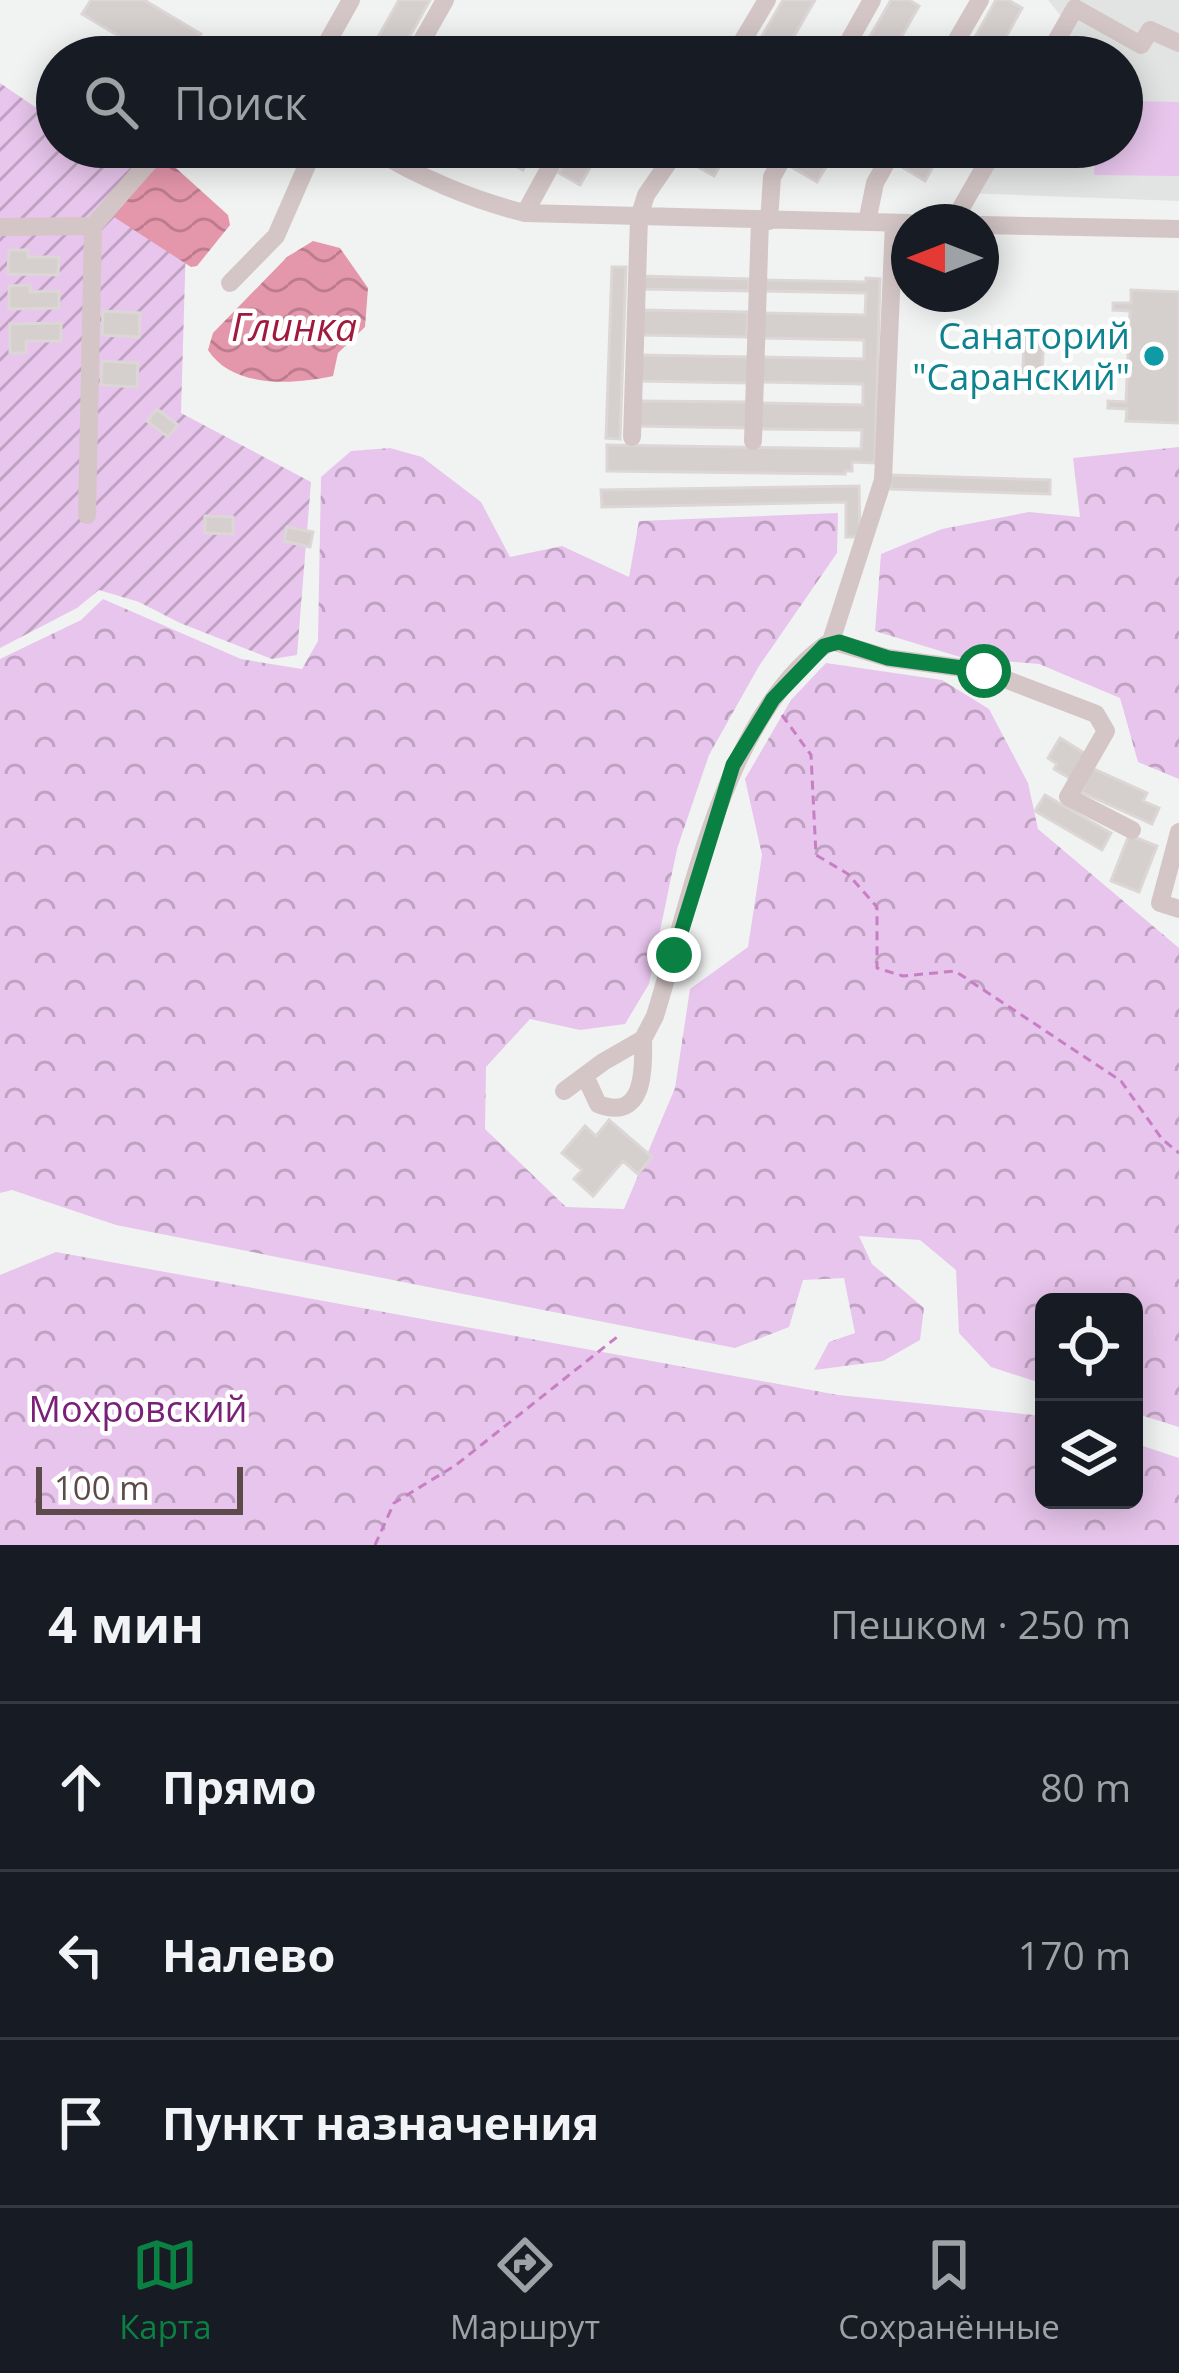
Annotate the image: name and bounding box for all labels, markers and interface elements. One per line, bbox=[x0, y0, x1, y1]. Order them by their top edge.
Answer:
search box bbox=[36, 36, 1143, 168]
icon: search bbox=[78, 69, 144, 135]
text: Поиск bbox=[174, 72, 307, 133]
north arrow bbox=[891, 204, 999, 312]
water label: Глинка bbox=[231, 299, 357, 352]
place label: Санаторий "Саранский" bbox=[912, 311, 1130, 401]
marker: Санаторий "Саранский" bbox=[1141, 343, 1167, 369]
route start bbox=[957, 644, 1011, 698]
route end bbox=[647, 928, 701, 982]
map controls bbox=[1035, 1293, 1143, 1509]
button: locate bbox=[1035, 1293, 1143, 1401]
park label: Мохровский bbox=[29, 1384, 247, 1433]
button: layers bbox=[1035, 1401, 1143, 1509]
scale bar bbox=[36, 1461, 243, 1514]
text: 100 m bbox=[54, 1465, 150, 1510]
text: 4 мин bbox=[48, 1588, 204, 1658]
text: Пешком · 250 m bbox=[830, 1597, 1131, 1650]
icon: ahead bbox=[48, 1754, 114, 1820]
text: Прямо bbox=[162, 1756, 317, 1817]
text: 80 m bbox=[1040, 1760, 1131, 1813]
icon: left bbox=[48, 1922, 114, 1988]
text: Налево bbox=[162, 1924, 335, 1985]
text: 170 m bbox=[1018, 1928, 1131, 1981]
icon: arrive bbox=[48, 2090, 114, 2156]
text: Пункт назначения bbox=[162, 2092, 599, 2153]
tab: Карта bbox=[119, 2232, 212, 2349]
tab: Маршрут bbox=[450, 2232, 600, 2349]
tab: Сохранённые bbox=[838, 2232, 1060, 2349]

